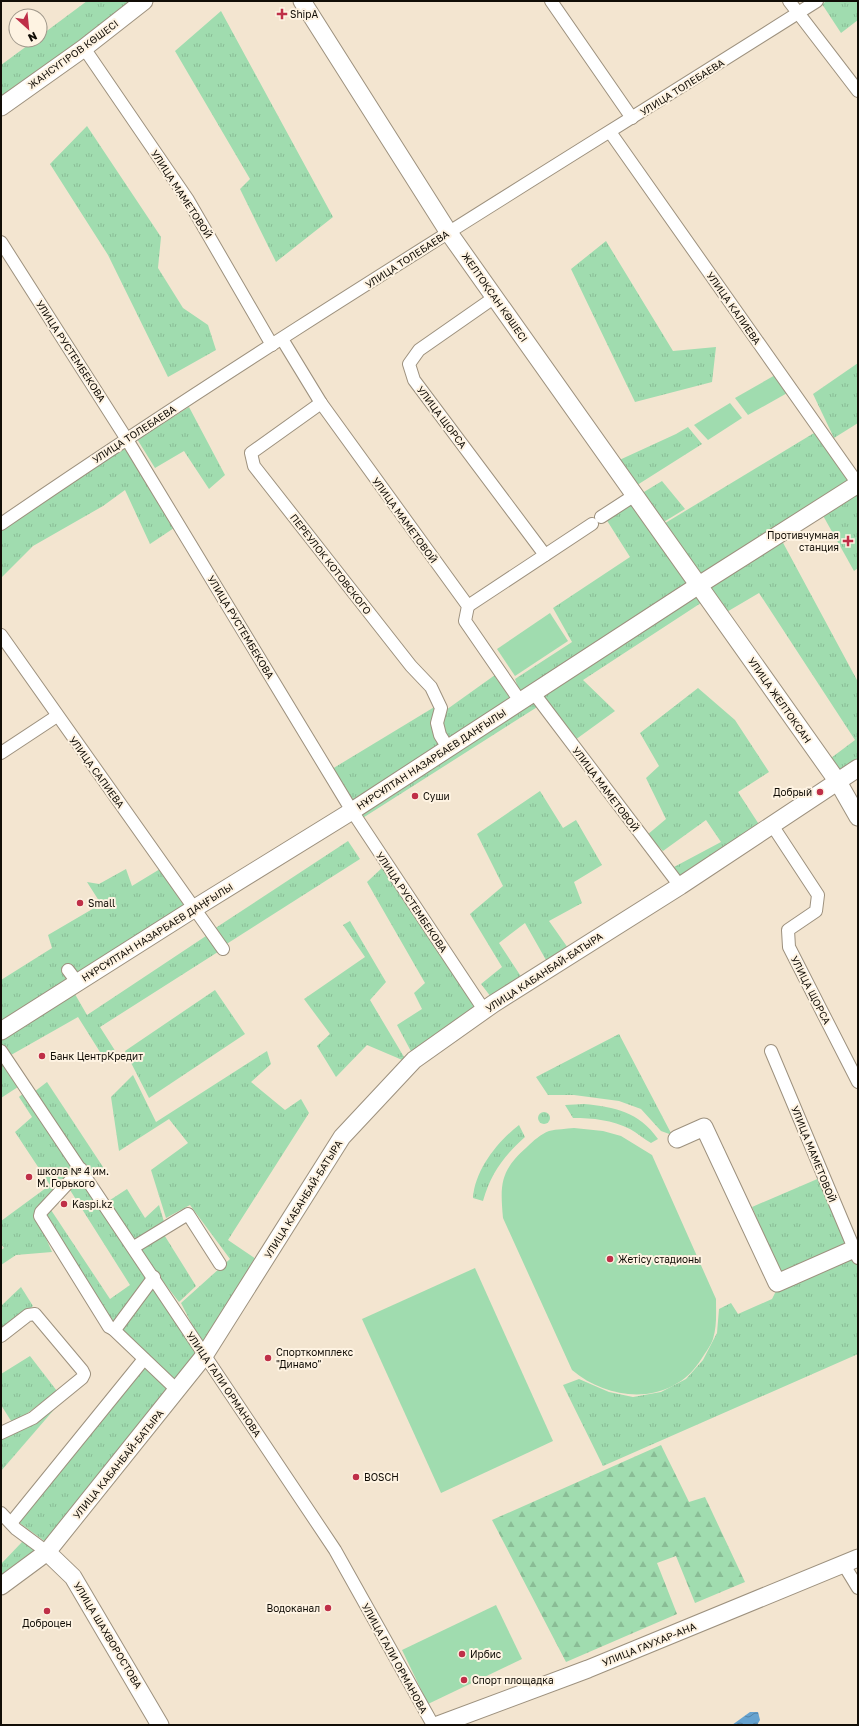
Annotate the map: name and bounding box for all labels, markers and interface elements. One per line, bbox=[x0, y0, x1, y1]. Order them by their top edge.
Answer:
north arrow bbox=[8, 8, 48, 48]
place label: ShipA bbox=[290, 8, 318, 20]
marker: ShipA bbox=[277, 9, 287, 19]
street label: ЖАНСҮГІРОВ КӨШЕСІ bbox=[25, 17, 121, 91]
text: N bbox=[26, 30, 39, 45]
street label: УЛИЦА ТОЛЕБАЕВА bbox=[638, 56, 727, 118]
street label: УЛИЦА МАМЕТОВОЙ bbox=[149, 147, 215, 241]
street label: УЛИЦА ТОЛЕБАЕВА bbox=[363, 227, 451, 290]
street label: ЖЕЛТОҚСАН КӨШЕСІ bbox=[460, 250, 530, 344]
street label: УЛИЦА КАЛИЕВА bbox=[704, 269, 764, 347]
street label: УЛИЦА РУСТЕМБЕКОВА bbox=[34, 298, 108, 404]
street label: УЛИЦА ЩОРСА bbox=[415, 383, 470, 451]
street label: УЛИЦА ТОЛЕБАЕВА bbox=[90, 402, 178, 465]
street label: УЛИЦА МАМЕТОВОЙ bbox=[370, 475, 440, 565]
street label: ПЕРЕУЛОК КОТОВСКОГО bbox=[288, 511, 374, 617]
place label: Противчумная станция bbox=[767, 529, 839, 553]
marker: Противчумная станция bbox=[842, 535, 854, 547]
street label: УЛИЦА РУСТЕМБЕКОВА bbox=[205, 573, 277, 681]
street label: УЛИЦА ЖЕЛТОКСАН bbox=[746, 655, 814, 745]
street label: НҰРСҰЛТАН НАЗАРБАЕВ ДАҢҒЫЛЫ bbox=[354, 706, 508, 812]
street label: УЛИЦА САПИЕВА bbox=[67, 734, 127, 810]
street label: УЛИЦА МАМЕТОВОЙ bbox=[570, 744, 642, 834]
place label: Добрый bbox=[773, 786, 812, 798]
marker: Добрый bbox=[815, 787, 825, 797]
place label: Суши bbox=[423, 790, 450, 802]
marker: Суши bbox=[410, 791, 420, 801]
street label: УЛИЦА РУСТЕМБЕКОВА bbox=[374, 850, 450, 955]
street label: НҰРСҰЛТАН НАЗАРБАЕВ ДАҢҒЫЛЫ bbox=[79, 880, 235, 984]
place label: Small bbox=[88, 897, 115, 909]
marker: Small bbox=[75, 898, 85, 908]
street label: УЛИЦА КАБАНБАЙ-БАТЫРА bbox=[483, 929, 605, 1014]
street label: УЛИЦА ЩОРСА bbox=[789, 954, 834, 1026]
place label: Банк ЦентрКредит bbox=[50, 1050, 143, 1062]
marker: Банк ЦентрКредит bbox=[37, 1051, 47, 1061]
street label: УЛИЦА МАМЕТОВОЙ bbox=[789, 1104, 839, 1204]
street label: УЛИЦА КАБАНБАЙ-БАТЫРА bbox=[262, 1137, 345, 1260]
place label: школа № 4 им. М. Горького bbox=[37, 1165, 109, 1189]
marker: школа № 4 им. М. Горького bbox=[24, 1172, 34, 1182]
place label: Kaspi.kz bbox=[72, 1198, 112, 1210]
marker: Kaspi.kz bbox=[59, 1199, 69, 1209]
place label: Жетісу стадионы bbox=[618, 1253, 701, 1265]
marker: Жетісу стадионы bbox=[605, 1254, 615, 1264]
street label: УЛИЦА ГАЛИ ОРМАНОВА bbox=[184, 1329, 264, 1439]
place label: Спорткомплекс "Динамо" bbox=[276, 1346, 354, 1370]
marker: Спорткомплекс "Динамо" bbox=[263, 1353, 273, 1363]
street label: УЛИЦА КАБАНБАЙ-БАТЫРА bbox=[70, 1407, 166, 1521]
place label: BOSCH bbox=[364, 1471, 399, 1483]
marker: BOSCH bbox=[351, 1472, 361, 1482]
street label: УЛИЦА ШАХВОРОСТОВА bbox=[71, 1579, 145, 1691]
street label: УЛИЦА ГАЛИ ОРМАНОВА bbox=[360, 1601, 430, 1715]
place label: Водоканал bbox=[266, 1602, 320, 1614]
marker: Водоканал bbox=[323, 1603, 333, 1613]
marker: Доброцен bbox=[42, 1606, 52, 1616]
place label: Доброцен bbox=[22, 1617, 72, 1629]
street label: УЛИЦА ГАУХАР-АНА bbox=[600, 1620, 698, 1668]
place label: Ирбис bbox=[470, 1648, 502, 1660]
marker: Ирбис bbox=[457, 1649, 467, 1659]
place label: Спорт площадка bbox=[472, 1674, 554, 1686]
marker: Спорт площадка bbox=[459, 1675, 469, 1685]

